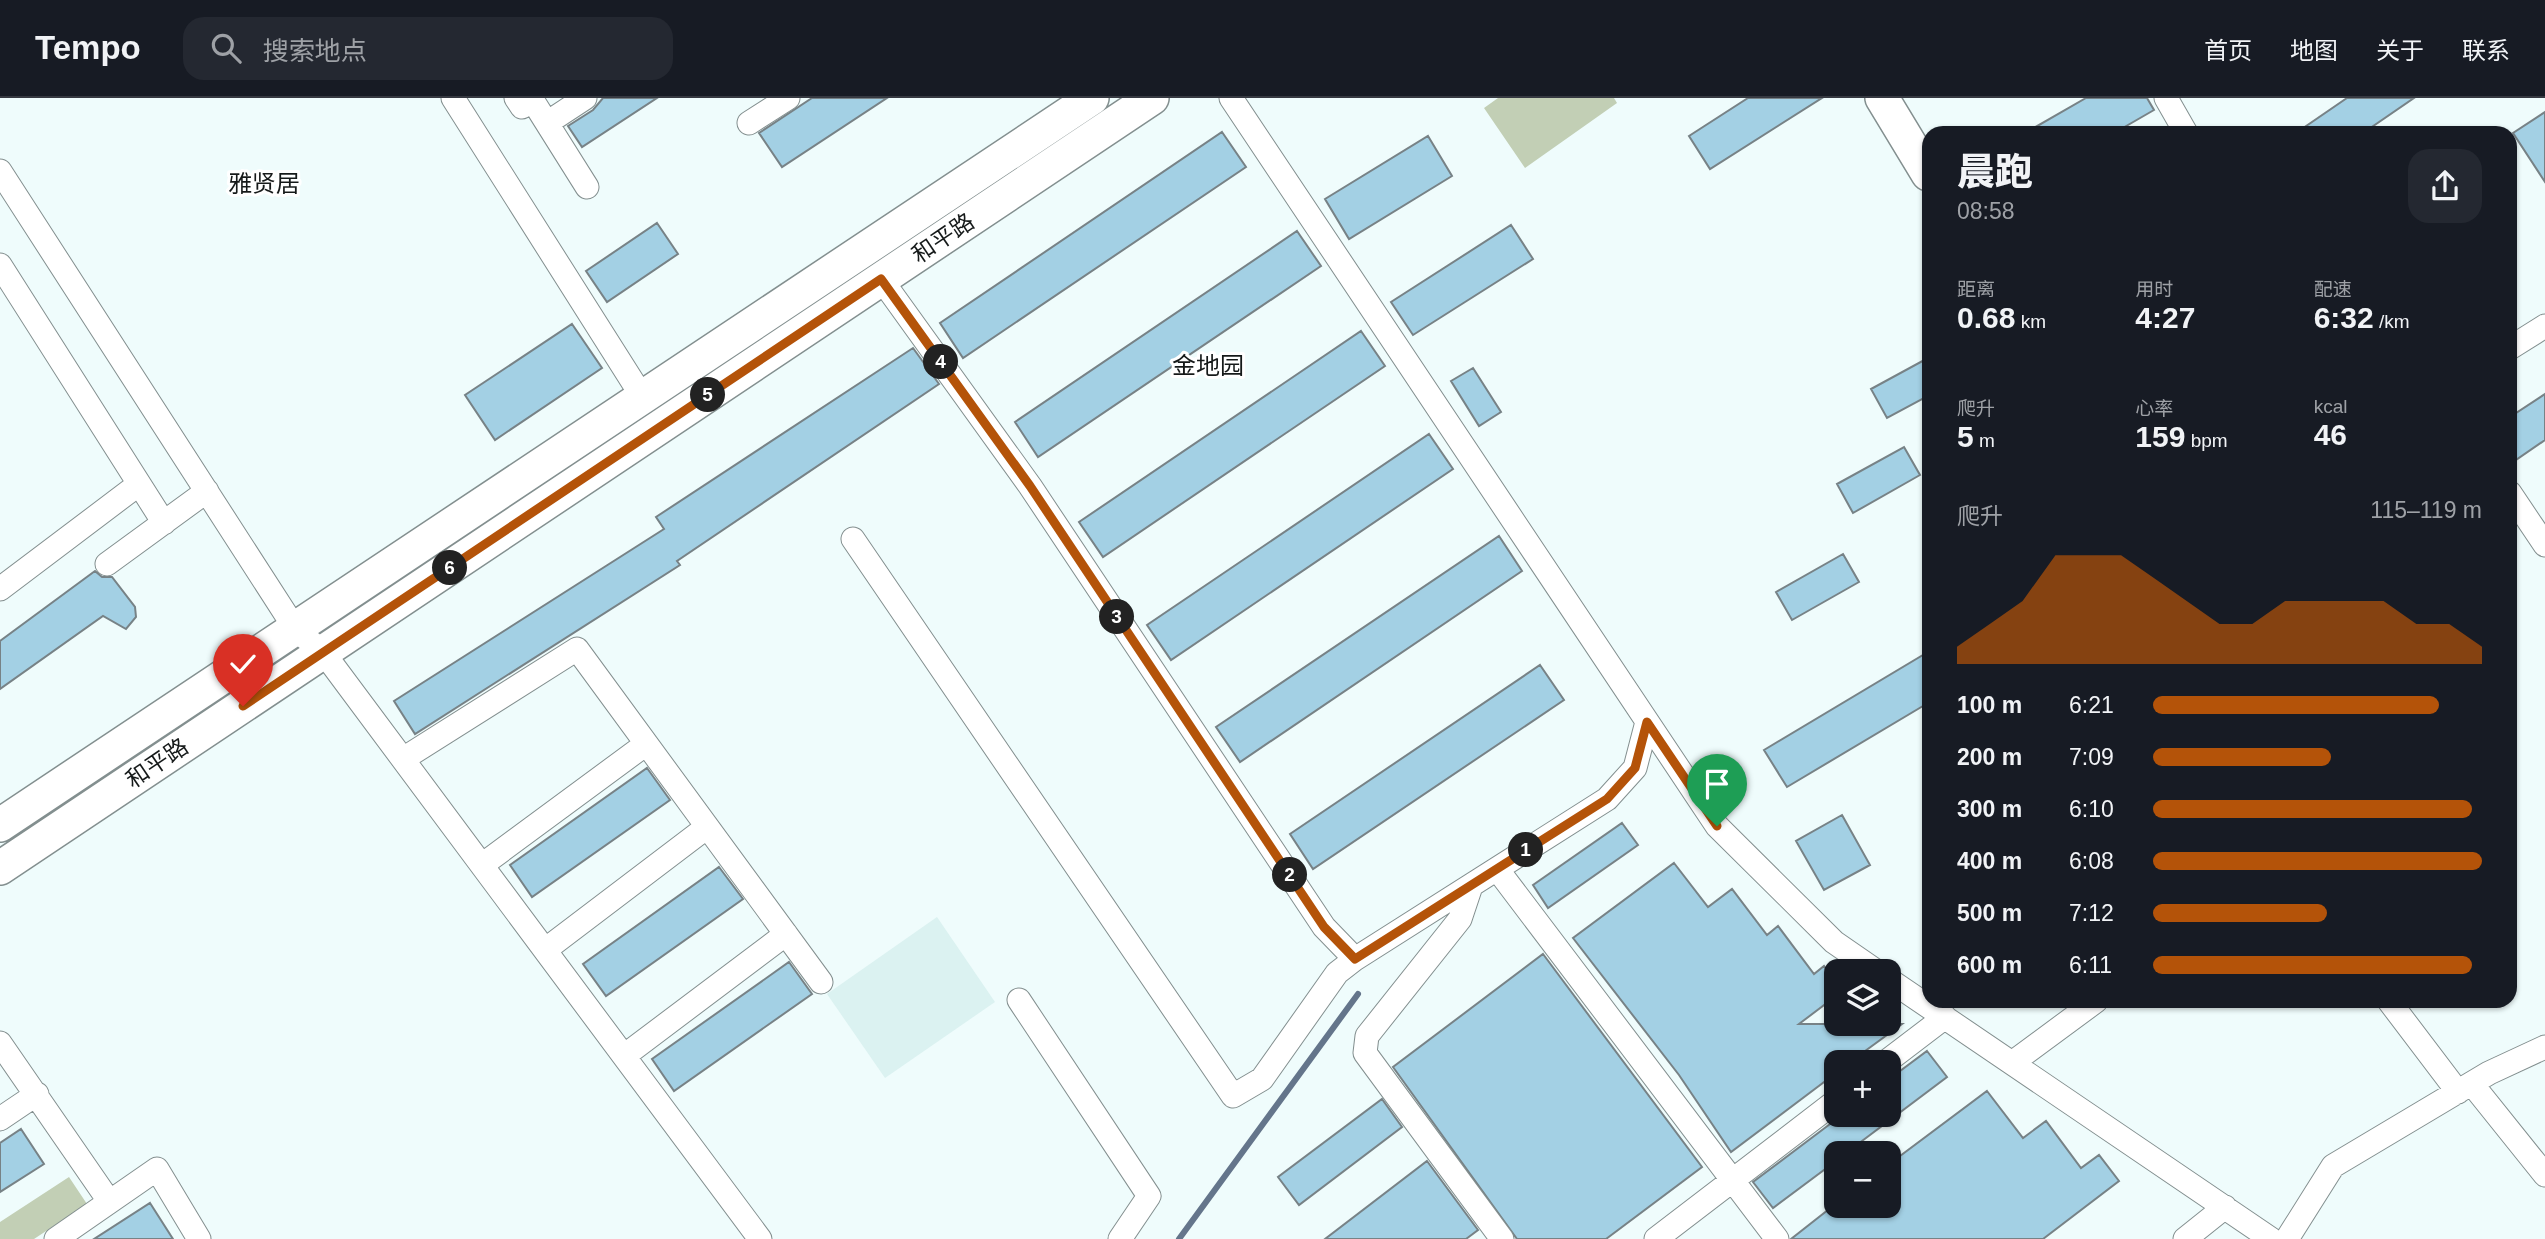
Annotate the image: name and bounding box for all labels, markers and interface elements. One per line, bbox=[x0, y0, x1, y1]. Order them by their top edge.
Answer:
search box bbox=[183, 17, 673, 80]
text: Tempo bbox=[35, 29, 141, 66]
icon: search bbox=[207, 29, 245, 67]
text: 搜索地点 bbox=[263, 36, 367, 66]
text: 首页 bbox=[2204, 37, 2252, 64]
text: 地图 bbox=[2290, 37, 2338, 64]
text: 关于 bbox=[2376, 37, 2424, 64]
text: 联系 bbox=[2462, 37, 2510, 64]
button: share bbox=[2408, 149, 2482, 223]
text: 晨跑 bbox=[1957, 151, 2033, 193]
district label: 雅贤居 bbox=[228, 170, 300, 197]
text: 08:58 bbox=[1957, 198, 2015, 224]
street label: 和平路 bbox=[907, 208, 979, 268]
text: 距离 bbox=[1957, 279, 1995, 300]
text: 用时 bbox=[2135, 279, 2173, 300]
text: 配速 bbox=[2314, 279, 2352, 300]
text: 0.68 bbox=[1957, 301, 2015, 334]
text: 4:27 bbox=[2135, 301, 2195, 334]
text: 6:32 bbox=[2314, 301, 2374, 334]
text: km bbox=[2015, 311, 2046, 332]
text: /km bbox=[2374, 311, 2410, 332]
pin: 4 bbox=[923, 344, 958, 380]
text: 4 bbox=[935, 351, 946, 372]
district label: 金地园 bbox=[1172, 352, 1244, 379]
pin: 5 bbox=[690, 378, 726, 412]
text: 5 bbox=[702, 384, 713, 405]
text: kcal bbox=[2314, 396, 2347, 417]
text: 爬升 bbox=[1957, 398, 1995, 419]
text: 心率 bbox=[2135, 398, 2173, 419]
text: 46 bbox=[2314, 418, 2347, 451]
text: 5 bbox=[1957, 420, 1974, 453]
text: 159 bbox=[2135, 420, 2185, 453]
text: m bbox=[1974, 430, 1995, 451]
text: bpm bbox=[2185, 430, 2228, 451]
text: 115–119 m bbox=[2370, 497, 2482, 523]
text: 爬升 bbox=[1957, 503, 2003, 529]
pin: 6 bbox=[433, 550, 468, 586]
text: 6 bbox=[444, 557, 455, 578]
pin: 3 bbox=[1100, 600, 1134, 634]
text: 3 bbox=[1111, 606, 1122, 627]
pin bbox=[213, 634, 273, 706]
icon: check bbox=[224, 645, 262, 683]
text: 100 m bbox=[1957, 692, 2022, 718]
text: 6:21 bbox=[2069, 692, 2114, 718]
street label: 和平路 bbox=[121, 733, 193, 793]
text: 200 m bbox=[1957, 744, 2022, 770]
text: 7:09 bbox=[2069, 744, 2114, 770]
pin bbox=[1687, 754, 1747, 826]
icon: arrive bbox=[1698, 765, 1736, 803]
text: 300 m bbox=[1957, 796, 2022, 822]
text: 6:10 bbox=[2069, 796, 2114, 822]
pin: 1 bbox=[1508, 832, 1544, 868]
text: 1 bbox=[1520, 839, 1531, 860]
text: 400 m bbox=[1957, 848, 2022, 874]
text: 6:08 bbox=[2069, 848, 2114, 874]
pin: 2 bbox=[1272, 858, 1308, 892]
text: 2 bbox=[1284, 864, 1295, 885]
text: 500 m bbox=[1957, 900, 2022, 926]
text: 7:12 bbox=[2069, 900, 2114, 926]
text: 600 m bbox=[1957, 952, 2022, 978]
text: 6:11 bbox=[2069, 952, 2112, 978]
map controls bbox=[1824, 959, 1901, 1218]
button: layers bbox=[1824, 959, 1901, 1036]
button: + bbox=[1824, 1050, 1901, 1127]
button: − bbox=[1824, 1141, 1901, 1218]

